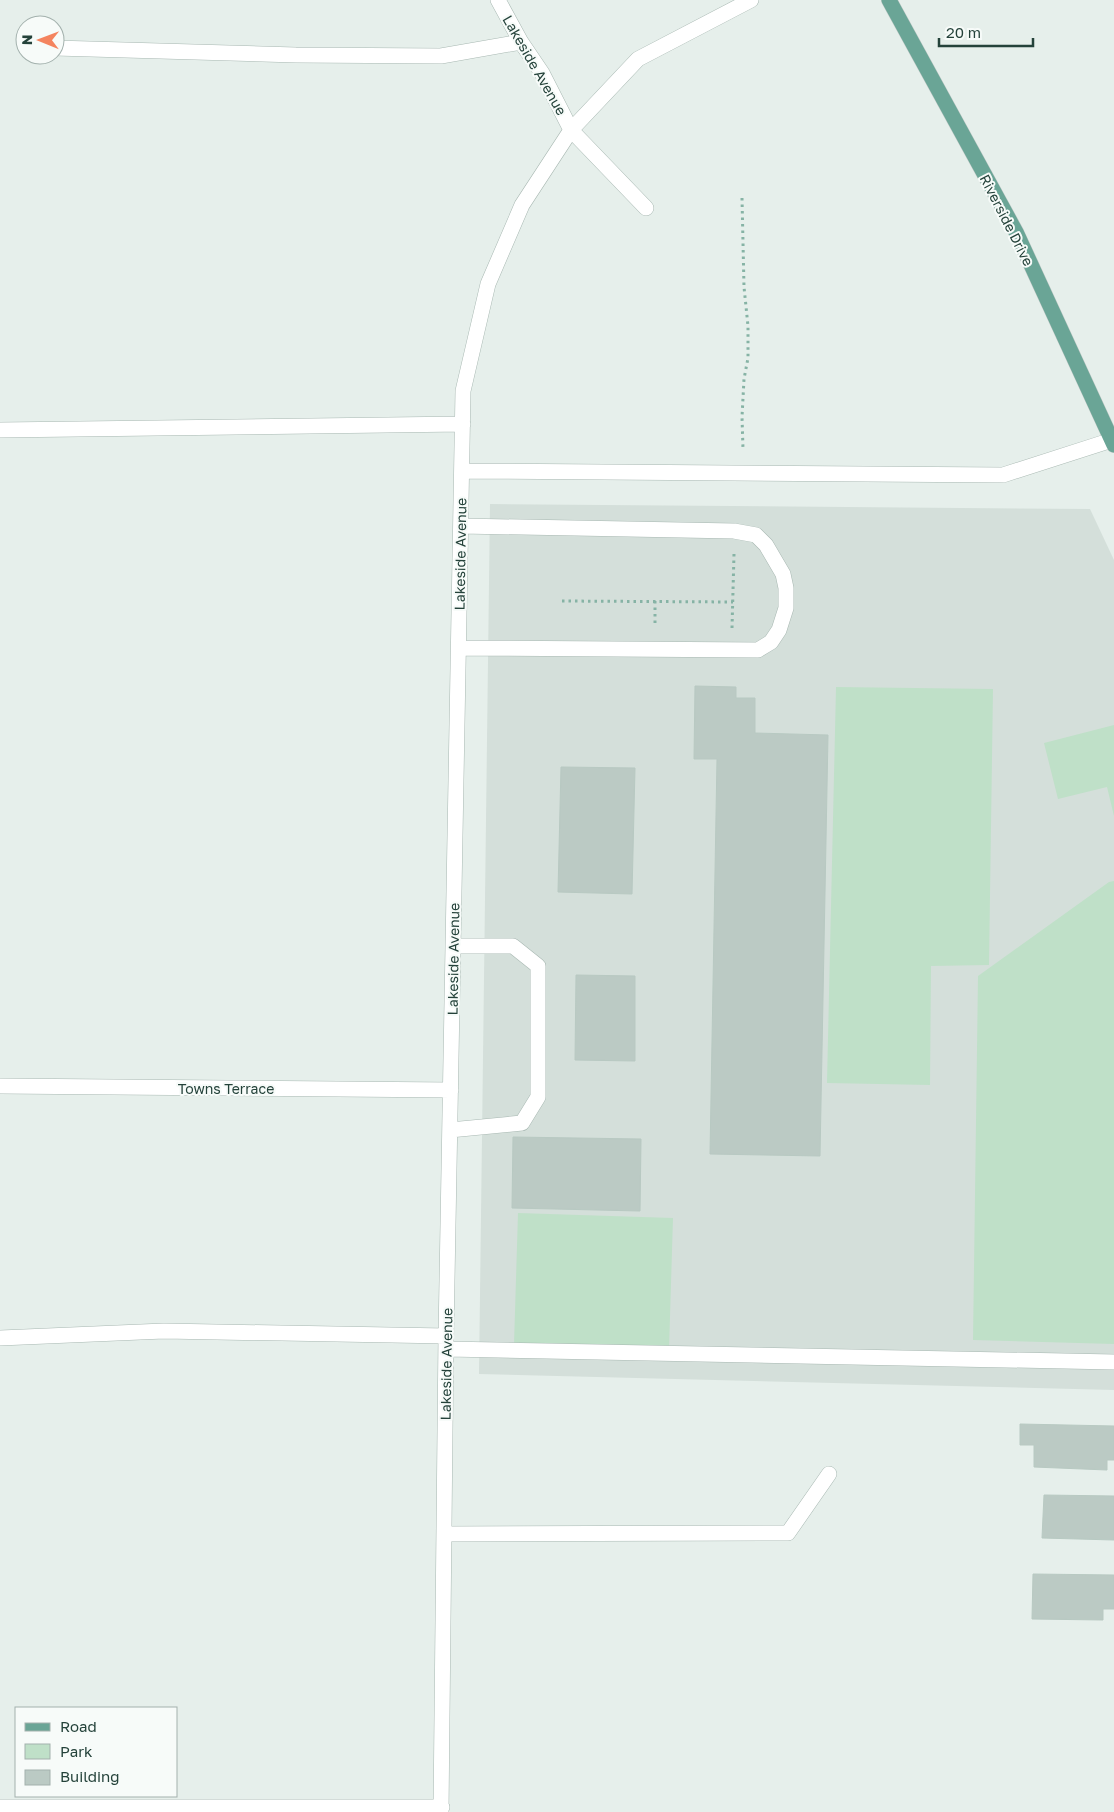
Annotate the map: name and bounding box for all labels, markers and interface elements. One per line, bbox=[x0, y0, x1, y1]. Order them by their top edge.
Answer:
street label: Lakeside Avenue bbox=[499, 12, 571, 118]
north arrow bbox=[15, 15, 65, 65]
scale bar bbox=[939, 15, 1033, 47]
text: 20 m bbox=[946, 23, 981, 41]
text: N bbox=[18, 34, 35, 45]
street label: Riverside Drive bbox=[977, 171, 1037, 269]
street label: Lakeside Avenue bbox=[451, 498, 469, 610]
street label: Lakeside Avenue bbox=[444, 903, 462, 1015]
street label: Towns Terrace bbox=[178, 1080, 274, 1097]
street label: Lakeside Avenue bbox=[437, 1308, 455, 1420]
legend bbox=[15, 1707, 178, 1797]
text: Road bbox=[60, 1717, 97, 1735]
text: Park bbox=[60, 1742, 93, 1760]
text: Building bbox=[60, 1767, 120, 1785]

